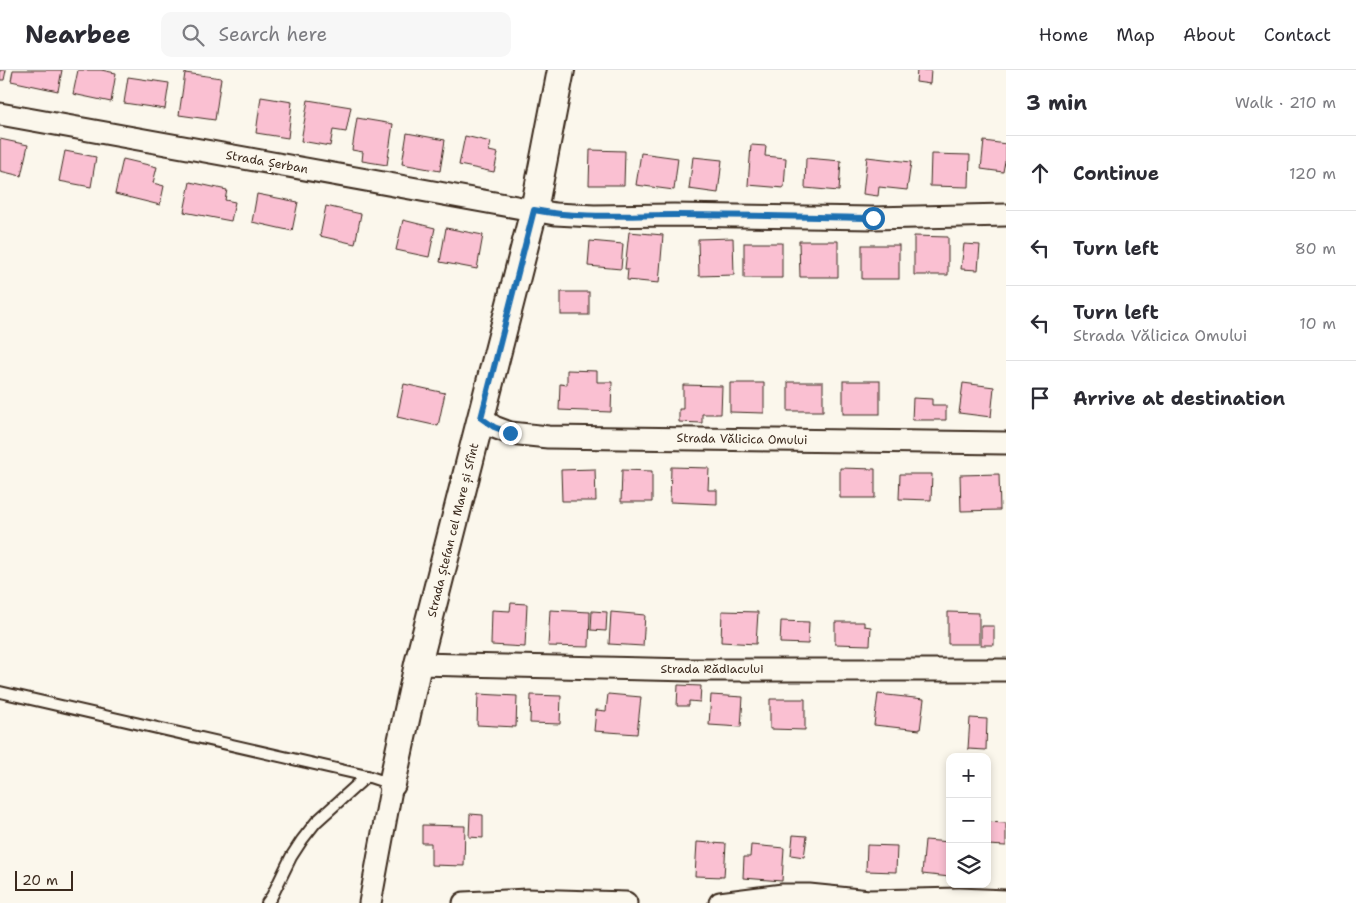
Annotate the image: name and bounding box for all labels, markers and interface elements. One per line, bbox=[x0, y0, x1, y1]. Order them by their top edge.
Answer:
search box bbox=[161, 12, 511, 57]
text: Nearbee bbox=[25, 19, 131, 51]
icon: search bbox=[179, 21, 207, 49]
text: Search here bbox=[219, 22, 327, 47]
text: Home bbox=[1039, 23, 1088, 47]
text: Map bbox=[1116, 23, 1155, 47]
text: About bbox=[1183, 23, 1236, 47]
text: Contact bbox=[1264, 23, 1331, 47]
text: 3 min bbox=[1026, 89, 1087, 117]
text: Walk · 210 m bbox=[1235, 92, 1336, 113]
street label: Strada Șerban bbox=[225, 147, 309, 177]
icon: ahead bbox=[1026, 159, 1054, 187]
text: Continue bbox=[1073, 161, 1159, 186]
text: 120 m bbox=[1289, 163, 1336, 184]
route start bbox=[862, 207, 885, 230]
icon: left bbox=[1026, 234, 1054, 262]
text: Turn left bbox=[1073, 236, 1159, 261]
text: 80 m bbox=[1295, 238, 1336, 259]
text: Turn left bbox=[1073, 300, 1159, 325]
icon: left bbox=[1026, 309, 1054, 337]
text: 10 m bbox=[1299, 313, 1336, 334]
text: Strada Vălicica Omului bbox=[1073, 325, 1247, 346]
icon: arrive bbox=[1026, 384, 1054, 412]
text: Arrive at destination bbox=[1073, 386, 1285, 411]
route end bbox=[499, 422, 522, 445]
street label: Strada Vălicica Omului bbox=[677, 430, 807, 448]
street label: Strada Ștefan cel Mare și Sfînt bbox=[424, 441, 482, 619]
street label: Strada Rădiacului bbox=[660, 661, 764, 677]
map controls bbox=[946, 753, 991, 888]
button: + bbox=[946, 753, 991, 798]
button: − bbox=[946, 798, 991, 843]
button: layers bbox=[946, 843, 991, 888]
scale bar bbox=[15, 868, 72, 891]
text: 20 m bbox=[22, 871, 58, 889]

